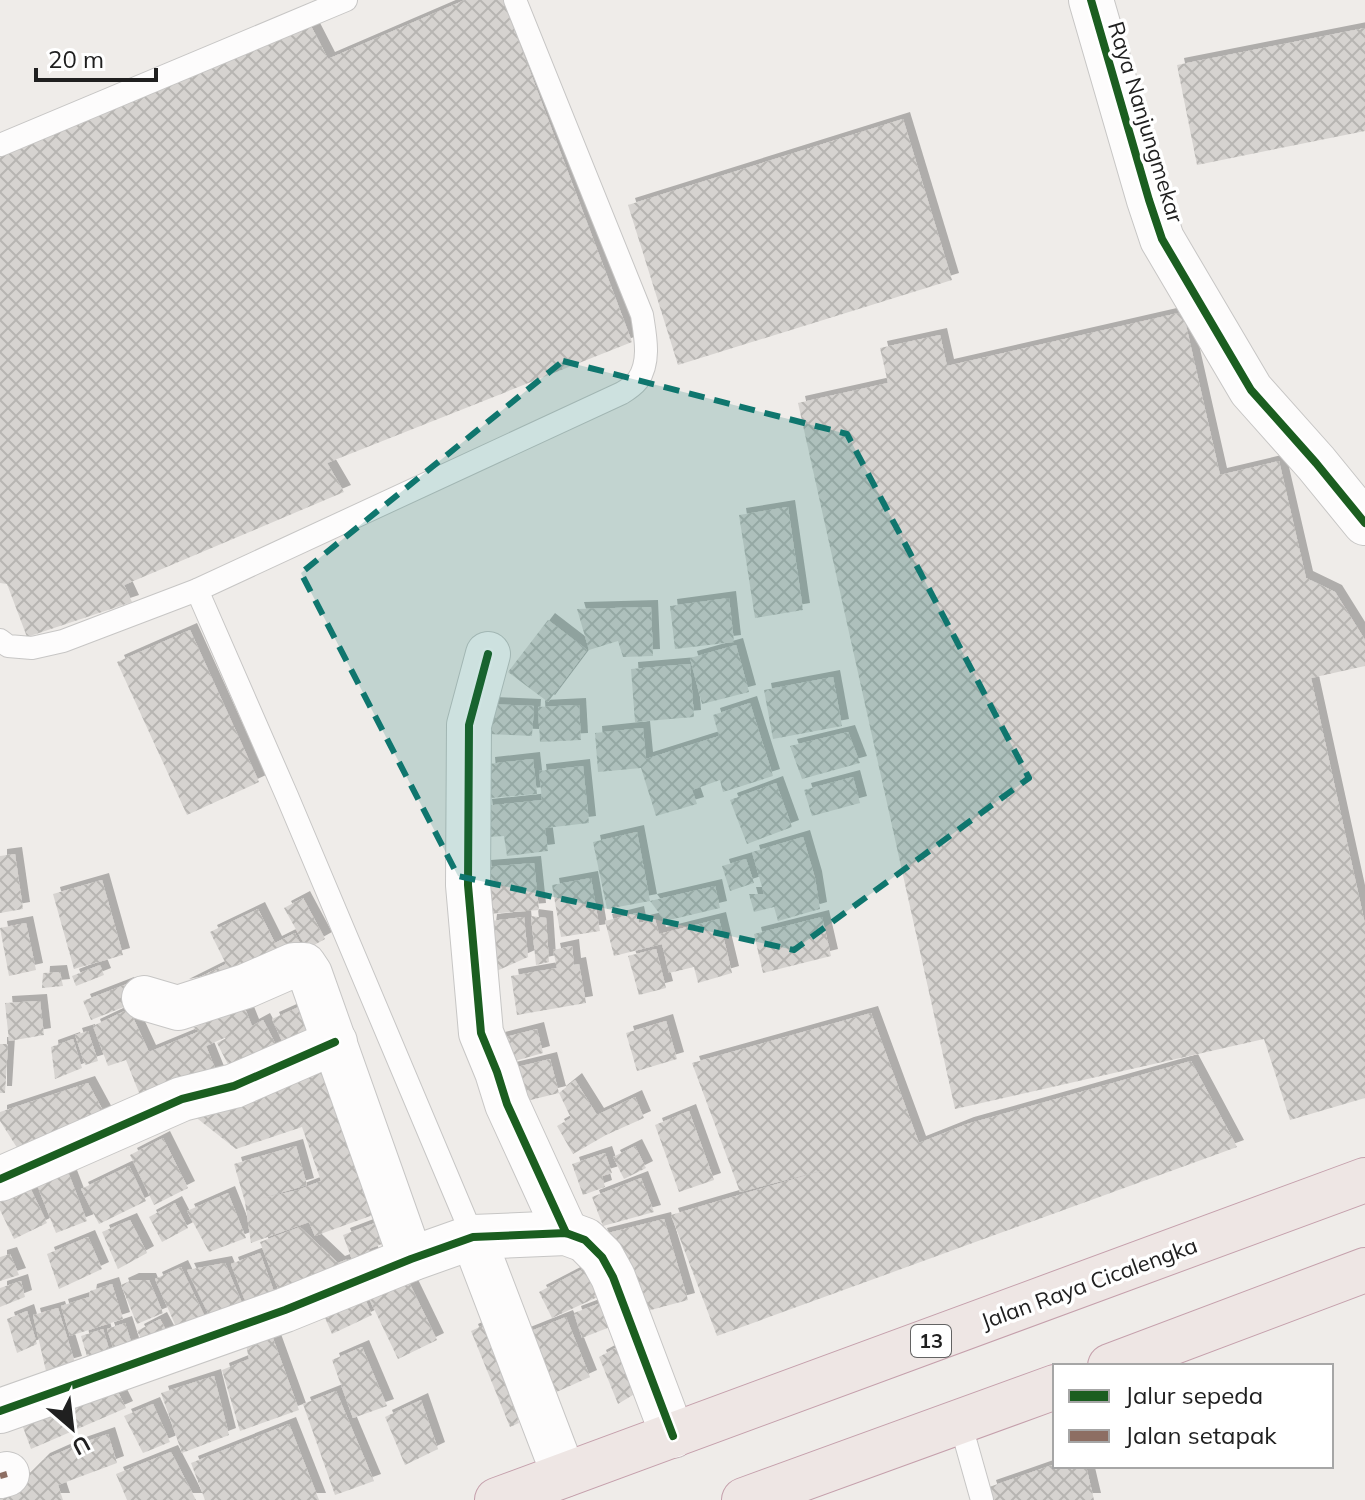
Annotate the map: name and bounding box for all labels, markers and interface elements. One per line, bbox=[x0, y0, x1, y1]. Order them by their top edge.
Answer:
street label: Raya Nanjungmekar bbox=[1102, 18, 1190, 226]
scale bar bbox=[36, 32, 156, 82]
text: 20 m bbox=[48, 44, 104, 74]
street label: Jalan Raya Cicalengka bbox=[977, 1231, 1201, 1335]
road number: 13 bbox=[911, 1325, 951, 1357]
legend bbox=[1053, 1364, 1333, 1468]
text: Jalur sepeda bbox=[1125, 1380, 1263, 1410]
north arrow bbox=[32, 1388, 112, 1468]
text: Jalan setapak bbox=[1125, 1420, 1277, 1450]
text: U bbox=[68, 1429, 95, 1462]

